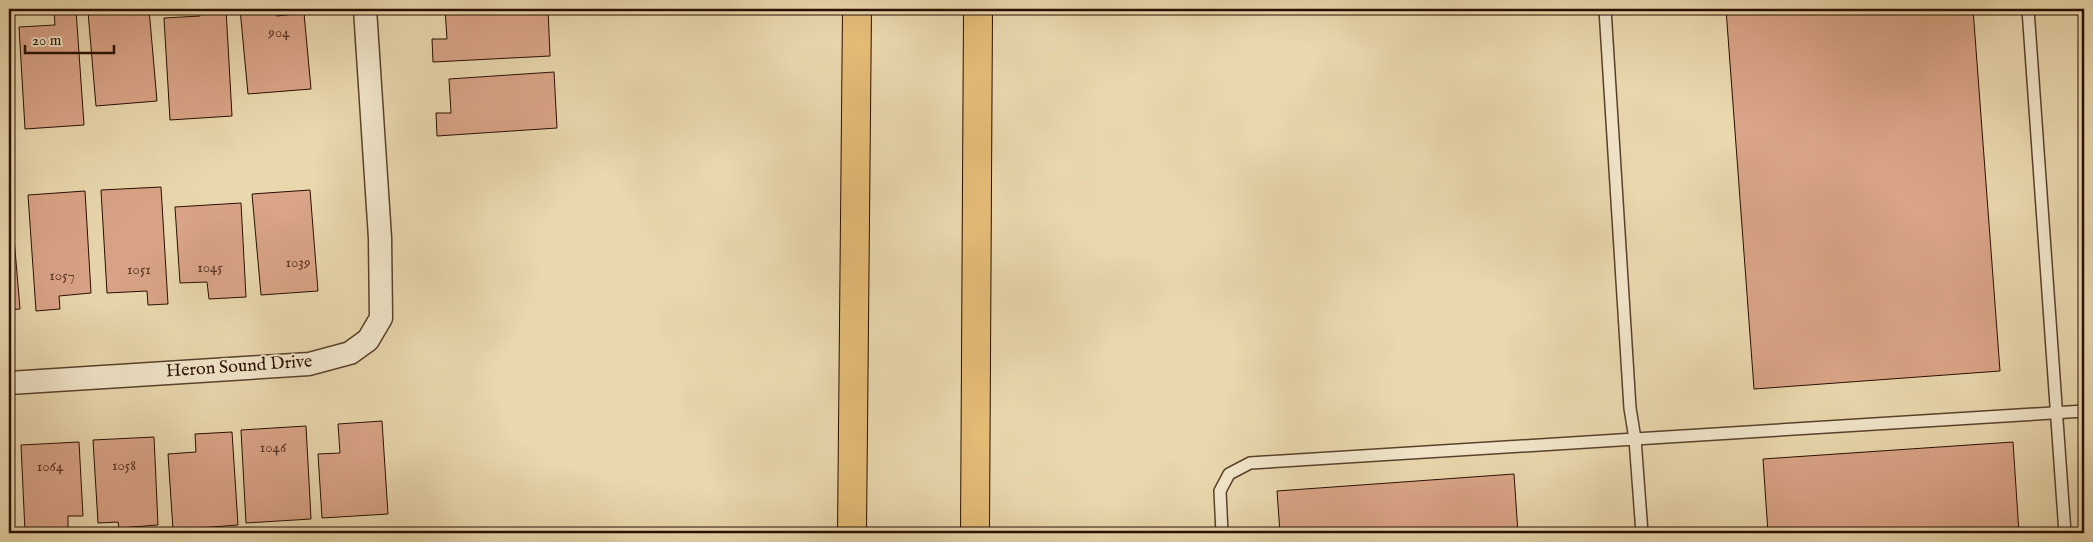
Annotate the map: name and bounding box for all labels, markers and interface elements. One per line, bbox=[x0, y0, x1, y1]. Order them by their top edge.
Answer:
scale bar bbox=[25, 22, 114, 54]
house number: 904 bbox=[267, 23, 290, 42]
text: 20 m bbox=[32, 31, 62, 50]
house number: 1039 bbox=[285, 253, 311, 272]
house number: 1045 bbox=[197, 258, 223, 277]
house number: 1051 bbox=[127, 260, 151, 279]
house number: 1057 bbox=[49, 266, 75, 285]
street label: Heron Sound Drive bbox=[165, 350, 313, 384]
house number: 1046 bbox=[260, 438, 287, 457]
house number: 1058 bbox=[112, 456, 136, 475]
house number: 1064 bbox=[37, 457, 64, 476]

